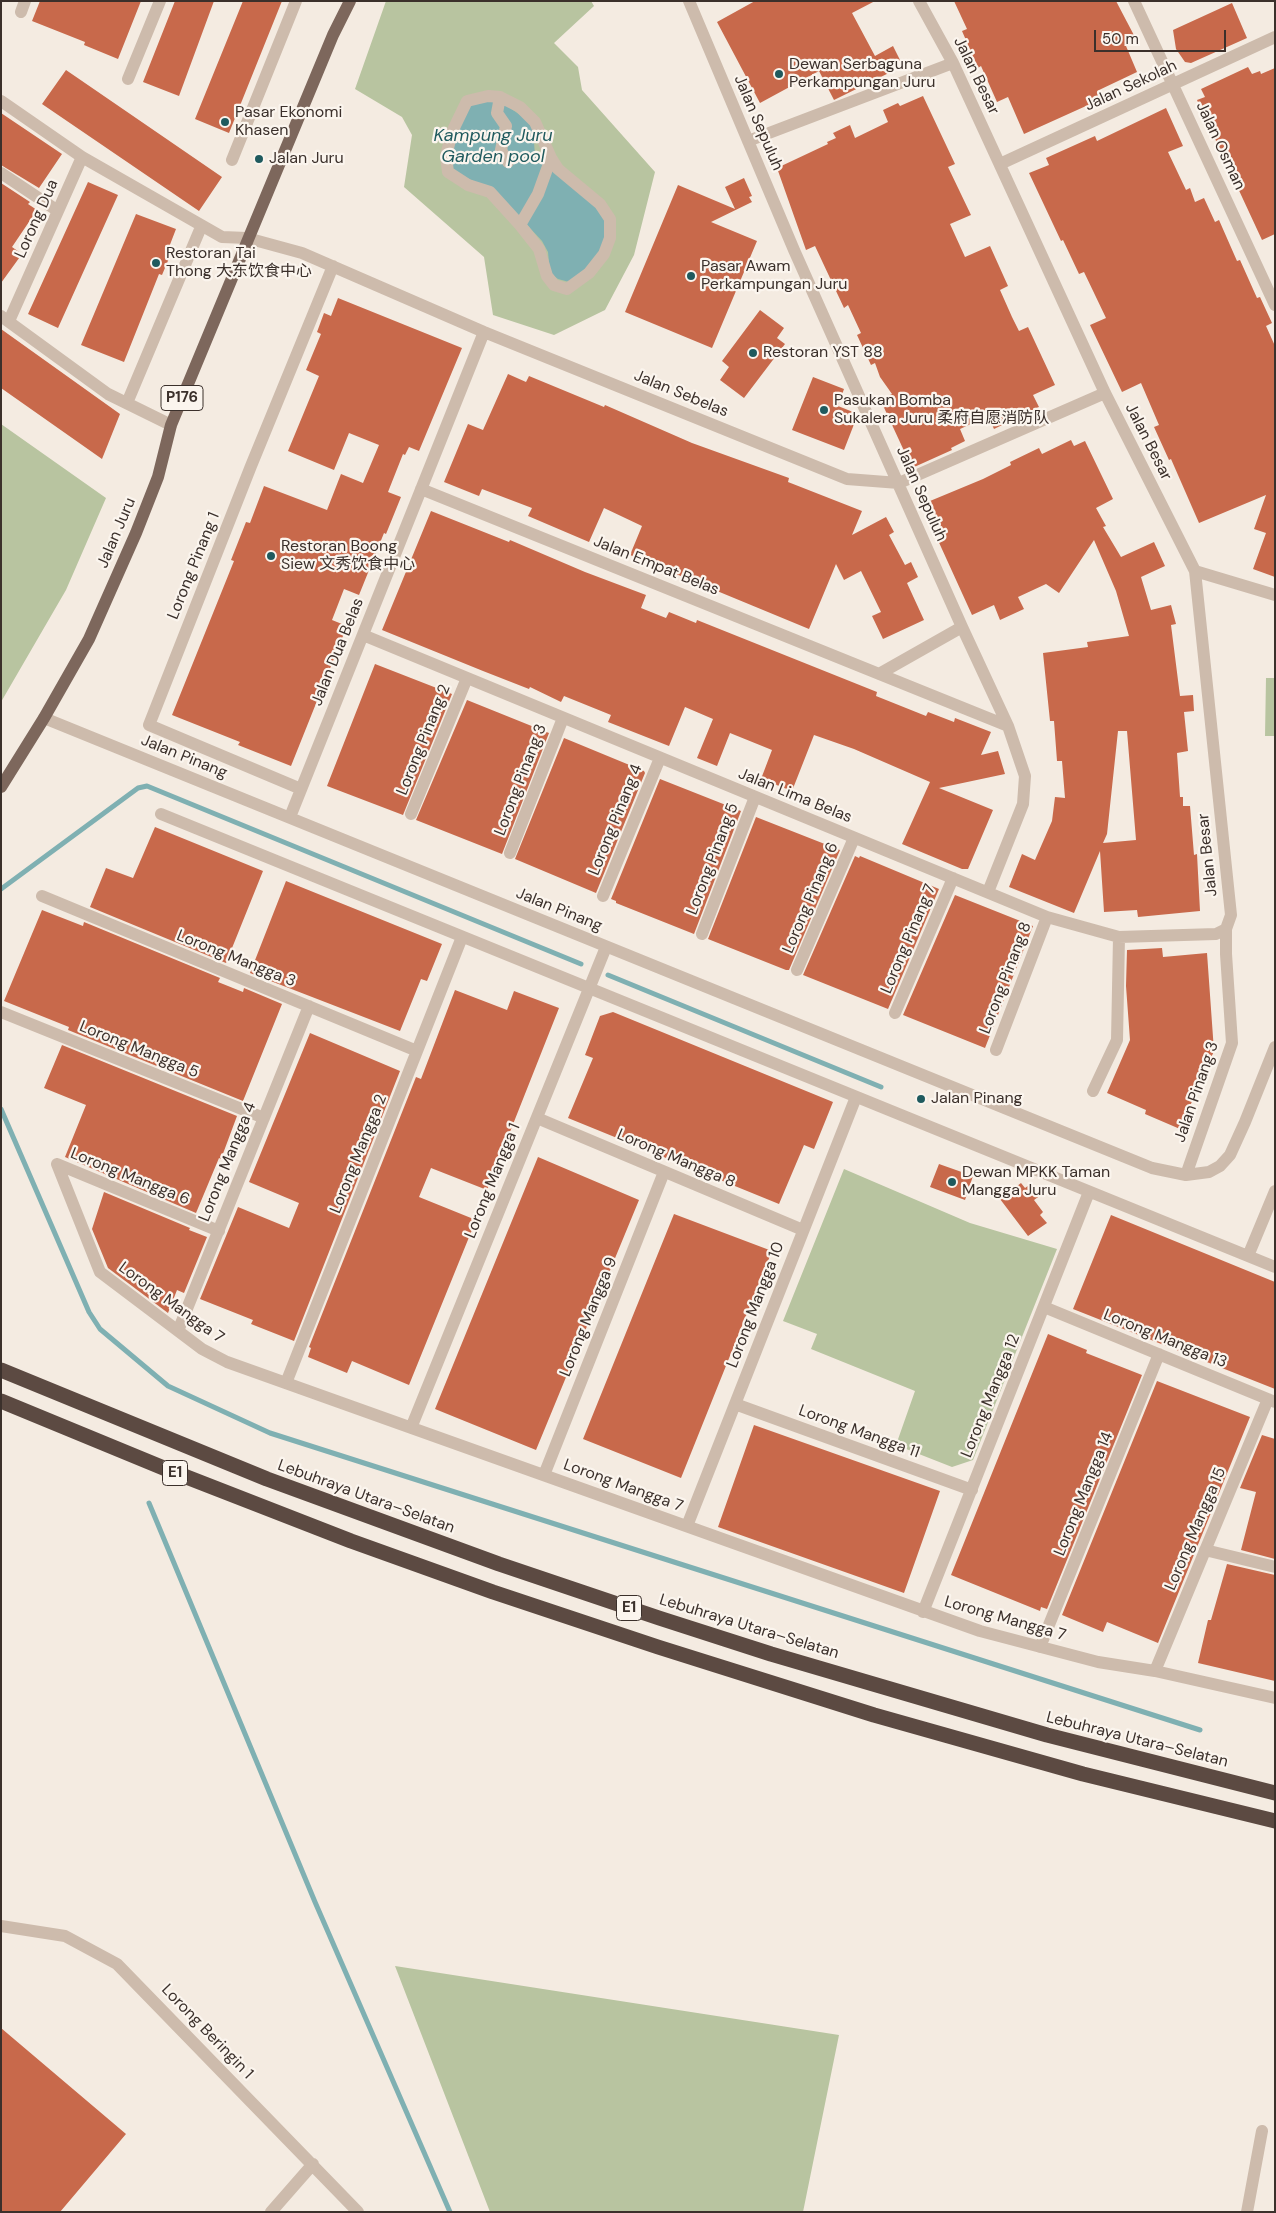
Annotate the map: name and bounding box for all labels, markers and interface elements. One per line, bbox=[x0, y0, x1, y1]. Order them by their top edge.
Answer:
scale bar bbox=[1096, 20, 1228, 52]
text: 50 m bbox=[1102, 29, 1139, 49]
street label: Jalan Besar bbox=[949, 34, 1003, 118]
place label: Dewan Serbaguna Perkampungan Juru bbox=[789, 55, 935, 93]
street label: Jalan Sekolah bbox=[1082, 56, 1180, 116]
marker: Dewan Serbaguna Perkampungan Juru bbox=[773, 68, 785, 80]
street label: Jalan Sepuluh bbox=[729, 72, 787, 174]
street label: Jalan Osman bbox=[1191, 99, 1249, 193]
place label: Pasar Ekonomi Khasen bbox=[235, 103, 342, 141]
marker: Pasar Ekonomi Khasen bbox=[219, 116, 231, 128]
water label: Kampung Juru Garden pool bbox=[433, 125, 553, 168]
place label: Jalan Juru bbox=[269, 149, 344, 169]
marker: Jalan Juru bbox=[253, 153, 265, 165]
street label: Lorong Dua bbox=[11, 177, 63, 261]
place label: Restoran Tai Thong 大东饮食中心 bbox=[166, 244, 312, 282]
marker: Restoran Tai Thong 大东饮食中心 bbox=[150, 257, 162, 269]
place label: Pasar Awam Perkampungan Juru bbox=[701, 257, 847, 295]
marker: Pasar Awam Perkampungan Juru bbox=[685, 270, 697, 282]
place label: Restoran YST 88 bbox=[763, 343, 883, 363]
marker: Restoran YST 88 bbox=[747, 347, 759, 359]
street label: Jalan Sebelas bbox=[631, 366, 731, 422]
road number: P176 bbox=[161, 386, 203, 410]
place label: Pasukan Bomba Sukalera Juru 柔府自愿消防队 bbox=[834, 391, 1049, 429]
street label: Jalan Besar bbox=[1120, 400, 1176, 484]
marker: Pasukan Bomba Sukalera Juru 柔府自愿消防队 bbox=[818, 404, 830, 416]
street label: Jalan Sepuluh bbox=[892, 444, 950, 544]
street label: Jalan Juru bbox=[94, 495, 140, 571]
street label: Lorong Pinang 1 bbox=[164, 510, 224, 622]
street label: Jalan Empat Belas bbox=[590, 532, 722, 600]
place label: Restoran Boong Siew 文秀饮食中心 bbox=[281, 537, 415, 575]
marker: Restoran Boong Siew 文秀饮食中心 bbox=[265, 550, 277, 562]
street label: Jalan Dua Belas bbox=[308, 595, 368, 709]
street label: Lorong Pinang 2 bbox=[393, 682, 455, 798]
street label: Lorong Pinang 3 bbox=[491, 722, 551, 838]
street label: Jalan Pinang bbox=[138, 731, 230, 783]
street label: Lorong Pinang 4 bbox=[585, 762, 647, 878]
street label: Jalan Lima Belas bbox=[735, 764, 855, 828]
street label: Lorong Pinang 5 bbox=[683, 800, 743, 918]
street label: Jalan Besar bbox=[1194, 812, 1222, 898]
street label: Lorong Pinang 6 bbox=[779, 840, 843, 956]
street label: Lorong Pinang 7 bbox=[877, 881, 941, 997]
street label: Jalan Pinang bbox=[513, 884, 605, 936]
street label: Lorong Pinang 8 bbox=[976, 919, 1036, 1037]
street label: Lorong Mangga 3 bbox=[174, 926, 298, 992]
street label: Lorong Mangga 5 bbox=[77, 1017, 201, 1083]
street label: Jalan Pinang 3 bbox=[1171, 1039, 1223, 1145]
place label: Jalan Pinang bbox=[931, 1089, 1023, 1109]
street label: Lorong Mangga 2 bbox=[326, 1092, 392, 1216]
marker: Jalan Pinang bbox=[915, 1093, 927, 1105]
street label: Lorong Mangga 4 bbox=[195, 1100, 261, 1224]
street label: Lorong Mangga 1 bbox=[461, 1121, 525, 1241]
street label: Lorong Mangga 8 bbox=[614, 1125, 738, 1193]
street label: Lorong Mangga 6 bbox=[67, 1144, 193, 1210]
place label: Dewan MPKK Taman Mangga Juru bbox=[962, 1163, 1110, 1201]
marker: Dewan MPKK Taman Mangga Juru bbox=[946, 1176, 958, 1188]
street label: Lorong Mangga 10 bbox=[723, 1239, 789, 1371]
street label: Lorong Mangga 9 bbox=[556, 1254, 622, 1380]
street label: Lorong Mangga 7 bbox=[114, 1258, 228, 1348]
street label: Lorong Mangga 13 bbox=[1100, 1305, 1230, 1373]
street label: Lorong Mangga 12 bbox=[957, 1331, 1025, 1461]
street label: Lorong Mangga 11 bbox=[796, 1401, 922, 1463]
street label: Lorong Mangga 14 bbox=[1050, 1429, 1118, 1559]
street label: Lorong Mangga 7 bbox=[561, 1455, 685, 1517]
street label: Lebuhraya Utara–Selatan bbox=[275, 1456, 457, 1538]
road number: E1 bbox=[162, 1460, 188, 1486]
street label: Lorong Mangga 15 bbox=[1161, 1465, 1231, 1593]
street label: Lebuhraya Utara–Selatan bbox=[657, 1591, 841, 1663]
street label: Lorong Mangga 7 bbox=[942, 1592, 1068, 1646]
road number: E1 bbox=[616, 1596, 642, 1620]
street label: Lebuhraya Utara–Selatan bbox=[1044, 1708, 1230, 1772]
street label: Lorong Beringin 1 bbox=[157, 1981, 257, 2083]

